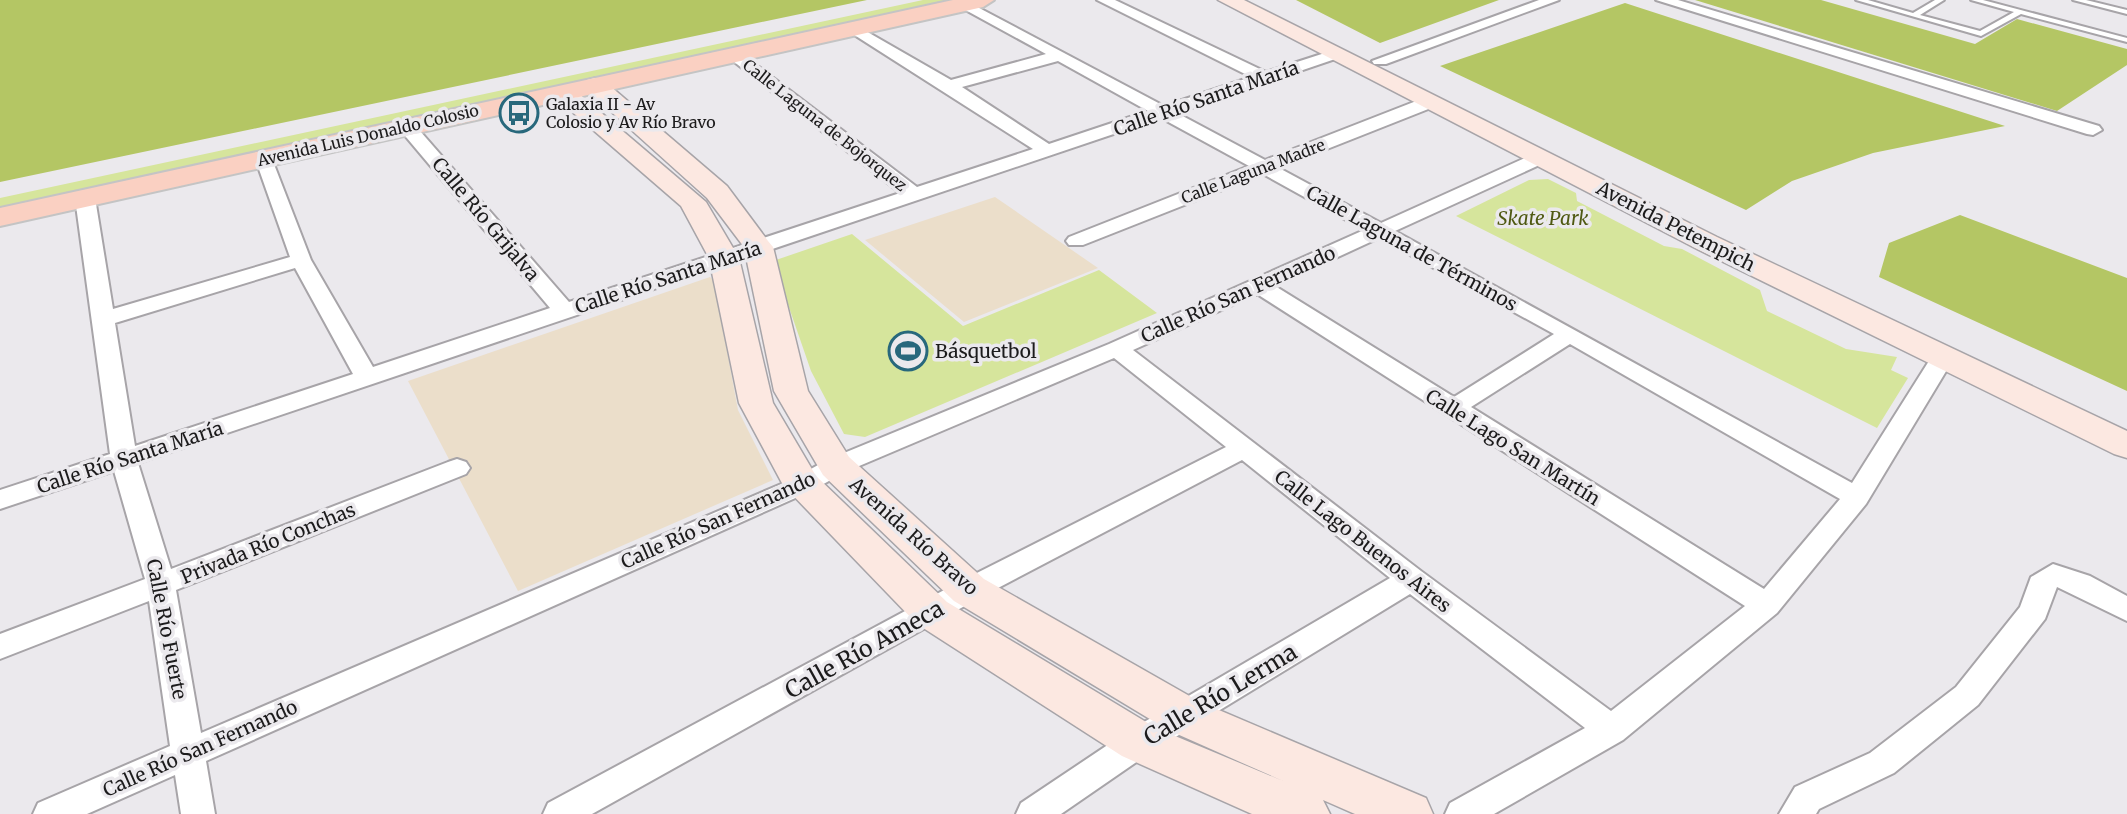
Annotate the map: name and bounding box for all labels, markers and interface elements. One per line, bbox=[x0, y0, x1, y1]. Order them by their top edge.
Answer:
street label: Calle Laguna de Bojorquez bbox=[739, 55, 911, 195]
street label: Calle Río Santa María bbox=[1110, 55, 1302, 141]
bus stop icon: Galaxia II - Av Colosio y Av Río Bravo bbox=[498, 92, 540, 134]
place label: Galaxia II - Av Colosio y Av Río Bravo bbox=[546, 94, 716, 132]
street label: Avenida Luis Donaldo Colosio bbox=[254, 100, 481, 170]
street label: Calle Laguna Madre bbox=[1178, 134, 1328, 208]
street label: Calle Río Grijalva bbox=[427, 152, 545, 286]
street label: Avenida Petempich bbox=[1592, 175, 1760, 277]
street label: Calle Laguna de Términos bbox=[1302, 180, 1522, 316]
park label: Skate Park bbox=[1497, 206, 1589, 230]
street label: Calle Río Santa María bbox=[572, 236, 764, 318]
street label: Calle Río San Fernando bbox=[1137, 240, 1339, 348]
sports icon: Básquetbol bbox=[887, 330, 929, 372]
place label: Básquetbol bbox=[935, 339, 1037, 363]
street label: Calle Lago San Martín bbox=[1421, 384, 1605, 511]
street label: Calle Río Santa María bbox=[34, 416, 226, 498]
street label: Calle Lago Buenos Aires bbox=[1270, 465, 1456, 617]
street label: Calle Río San Fernando bbox=[617, 466, 819, 574]
street label: Avenida Río Bravo bbox=[844, 471, 983, 600]
street label: Privada Río Conchas bbox=[177, 497, 359, 589]
street label: Calle Río Fuerte bbox=[142, 557, 192, 701]
street label: Calle Río Ameca bbox=[780, 593, 948, 705]
street label: Calle Río Lerma bbox=[1138, 637, 1302, 751]
street label: Calle Río San Fernando bbox=[99, 694, 301, 802]

